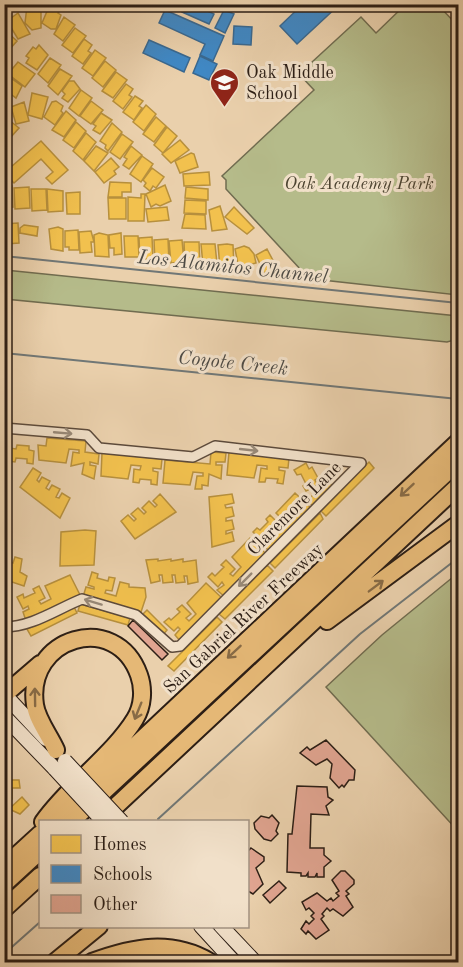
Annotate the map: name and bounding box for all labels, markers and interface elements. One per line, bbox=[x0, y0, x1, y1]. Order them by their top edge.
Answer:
place label: Oak Middle School bbox=[246, 64, 334, 103]
school or university icon: Oak Middle School bbox=[209, 66, 241, 108]
park label: Oak Academy Park bbox=[284, 175, 434, 193]
water label: Los Alamitos Channel bbox=[135, 248, 329, 288]
water label: Coyote Creek bbox=[177, 348, 289, 380]
one-way arrow bbox=[52, 428, 72, 439]
one-way arrow bbox=[238, 445, 258, 456]
street label: Claremore Lane bbox=[244, 458, 345, 559]
one-way arrow bbox=[400, 483, 415, 498]
street label: San Gabriel River Freeway bbox=[160, 540, 327, 697]
one-way arrow bbox=[238, 573, 253, 588]
one-way arrow bbox=[368, 579, 384, 592]
one-way arrow bbox=[84, 596, 103, 607]
one-way arrow bbox=[227, 645, 242, 660]
one-way arrow bbox=[29, 687, 41, 707]
one-way arrow bbox=[132, 701, 143, 719]
legend bbox=[39, 820, 249, 928]
text: Homes bbox=[93, 836, 147, 854]
text: Schools bbox=[93, 866, 153, 884]
text: Other bbox=[93, 896, 138, 914]

